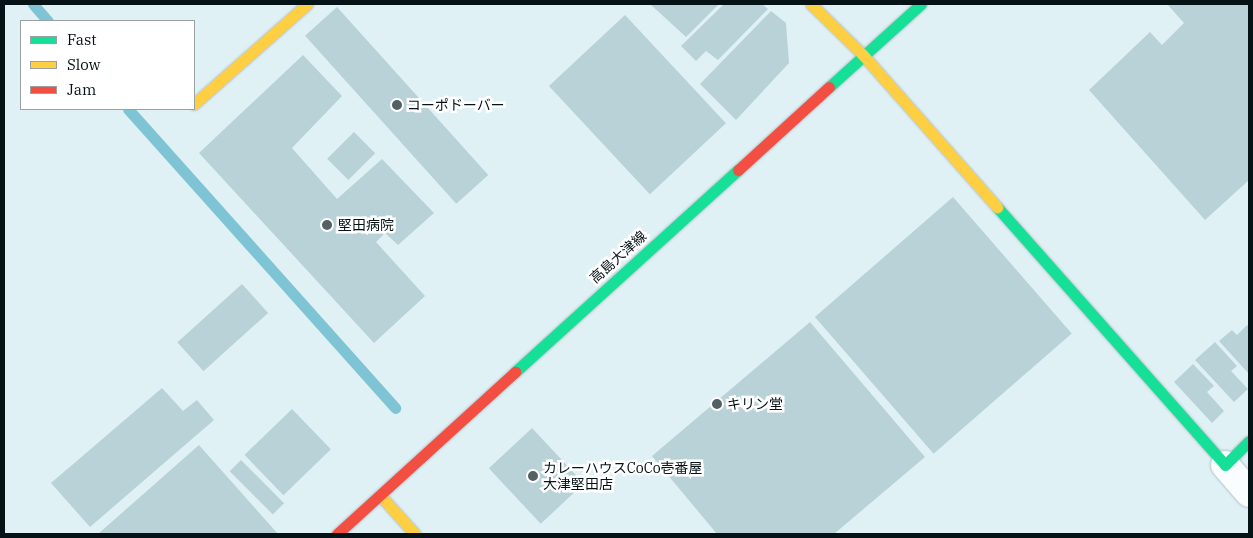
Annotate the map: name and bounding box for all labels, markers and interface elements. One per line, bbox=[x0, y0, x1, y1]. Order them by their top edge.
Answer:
legend bbox=[20, 20, 195, 110]
text: Fast bbox=[67, 30, 97, 49]
text: Slow bbox=[67, 55, 100, 74]
text: Jam bbox=[67, 80, 96, 99]
place label: コーポドーバー bbox=[407, 97, 505, 113]
marker: コーポドーバー bbox=[391, 99, 403, 111]
place label: 堅田病院 bbox=[338, 217, 394, 233]
marker: 堅田病院 bbox=[320, 218, 334, 232]
street label: 高島大津線 bbox=[586, 227, 650, 287]
place label: キリン堂 bbox=[727, 396, 783, 412]
marker: キリン堂 bbox=[711, 398, 723, 410]
place label: カレーハウスCoCo壱番屋 大津堅田店 bbox=[543, 460, 703, 492]
marker: カレーハウスCoCo壱番屋 大津堅田店 bbox=[527, 470, 539, 482]

